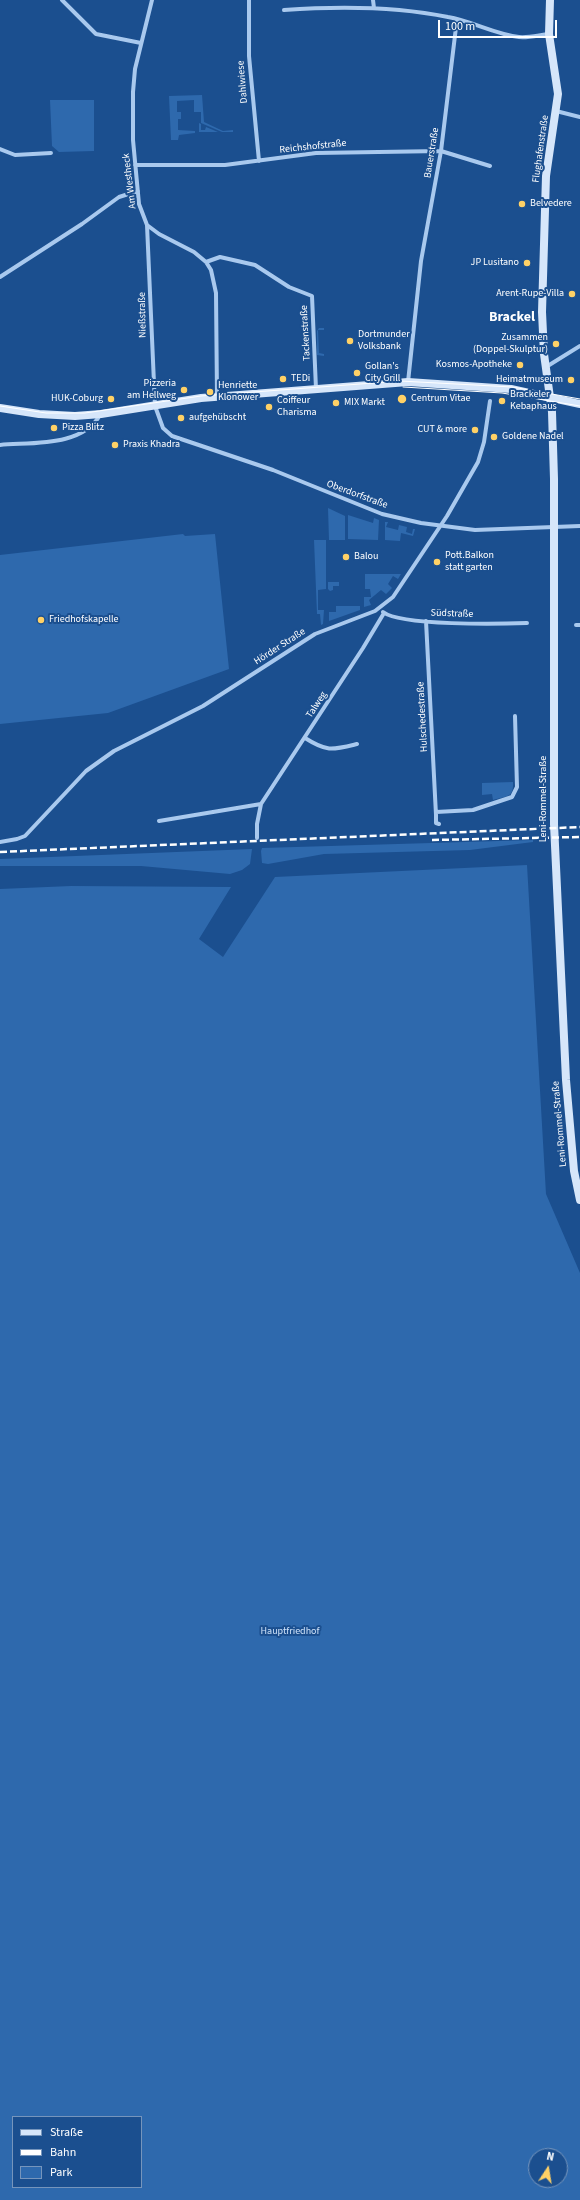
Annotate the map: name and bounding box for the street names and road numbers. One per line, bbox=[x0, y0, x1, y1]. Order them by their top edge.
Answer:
street label: Dahlwiese bbox=[235, 60, 251, 104]
street label: Flughafenstraße bbox=[530, 114, 552, 184]
street label: Bauerstraße bbox=[422, 127, 442, 179]
street label: Reichshofstraße bbox=[279, 138, 347, 156]
street label: Am Westheck bbox=[121, 153, 139, 209]
street label: Nießstraße bbox=[137, 292, 149, 338]
street label: Tackenstraße bbox=[299, 305, 313, 361]
street label: Oberdorfstraße bbox=[325, 478, 389, 512]
street label: Südstraße bbox=[430, 607, 474, 621]
street label: Hörder Straße bbox=[252, 626, 308, 668]
street label: Hulschedestraße bbox=[415, 681, 431, 753]
street label: Talweg bbox=[304, 689, 330, 721]
street label: Leni-Rommel-Straße bbox=[538, 756, 550, 842]
street label: Leni-Rommel-Straße bbox=[550, 1081, 570, 1167]

